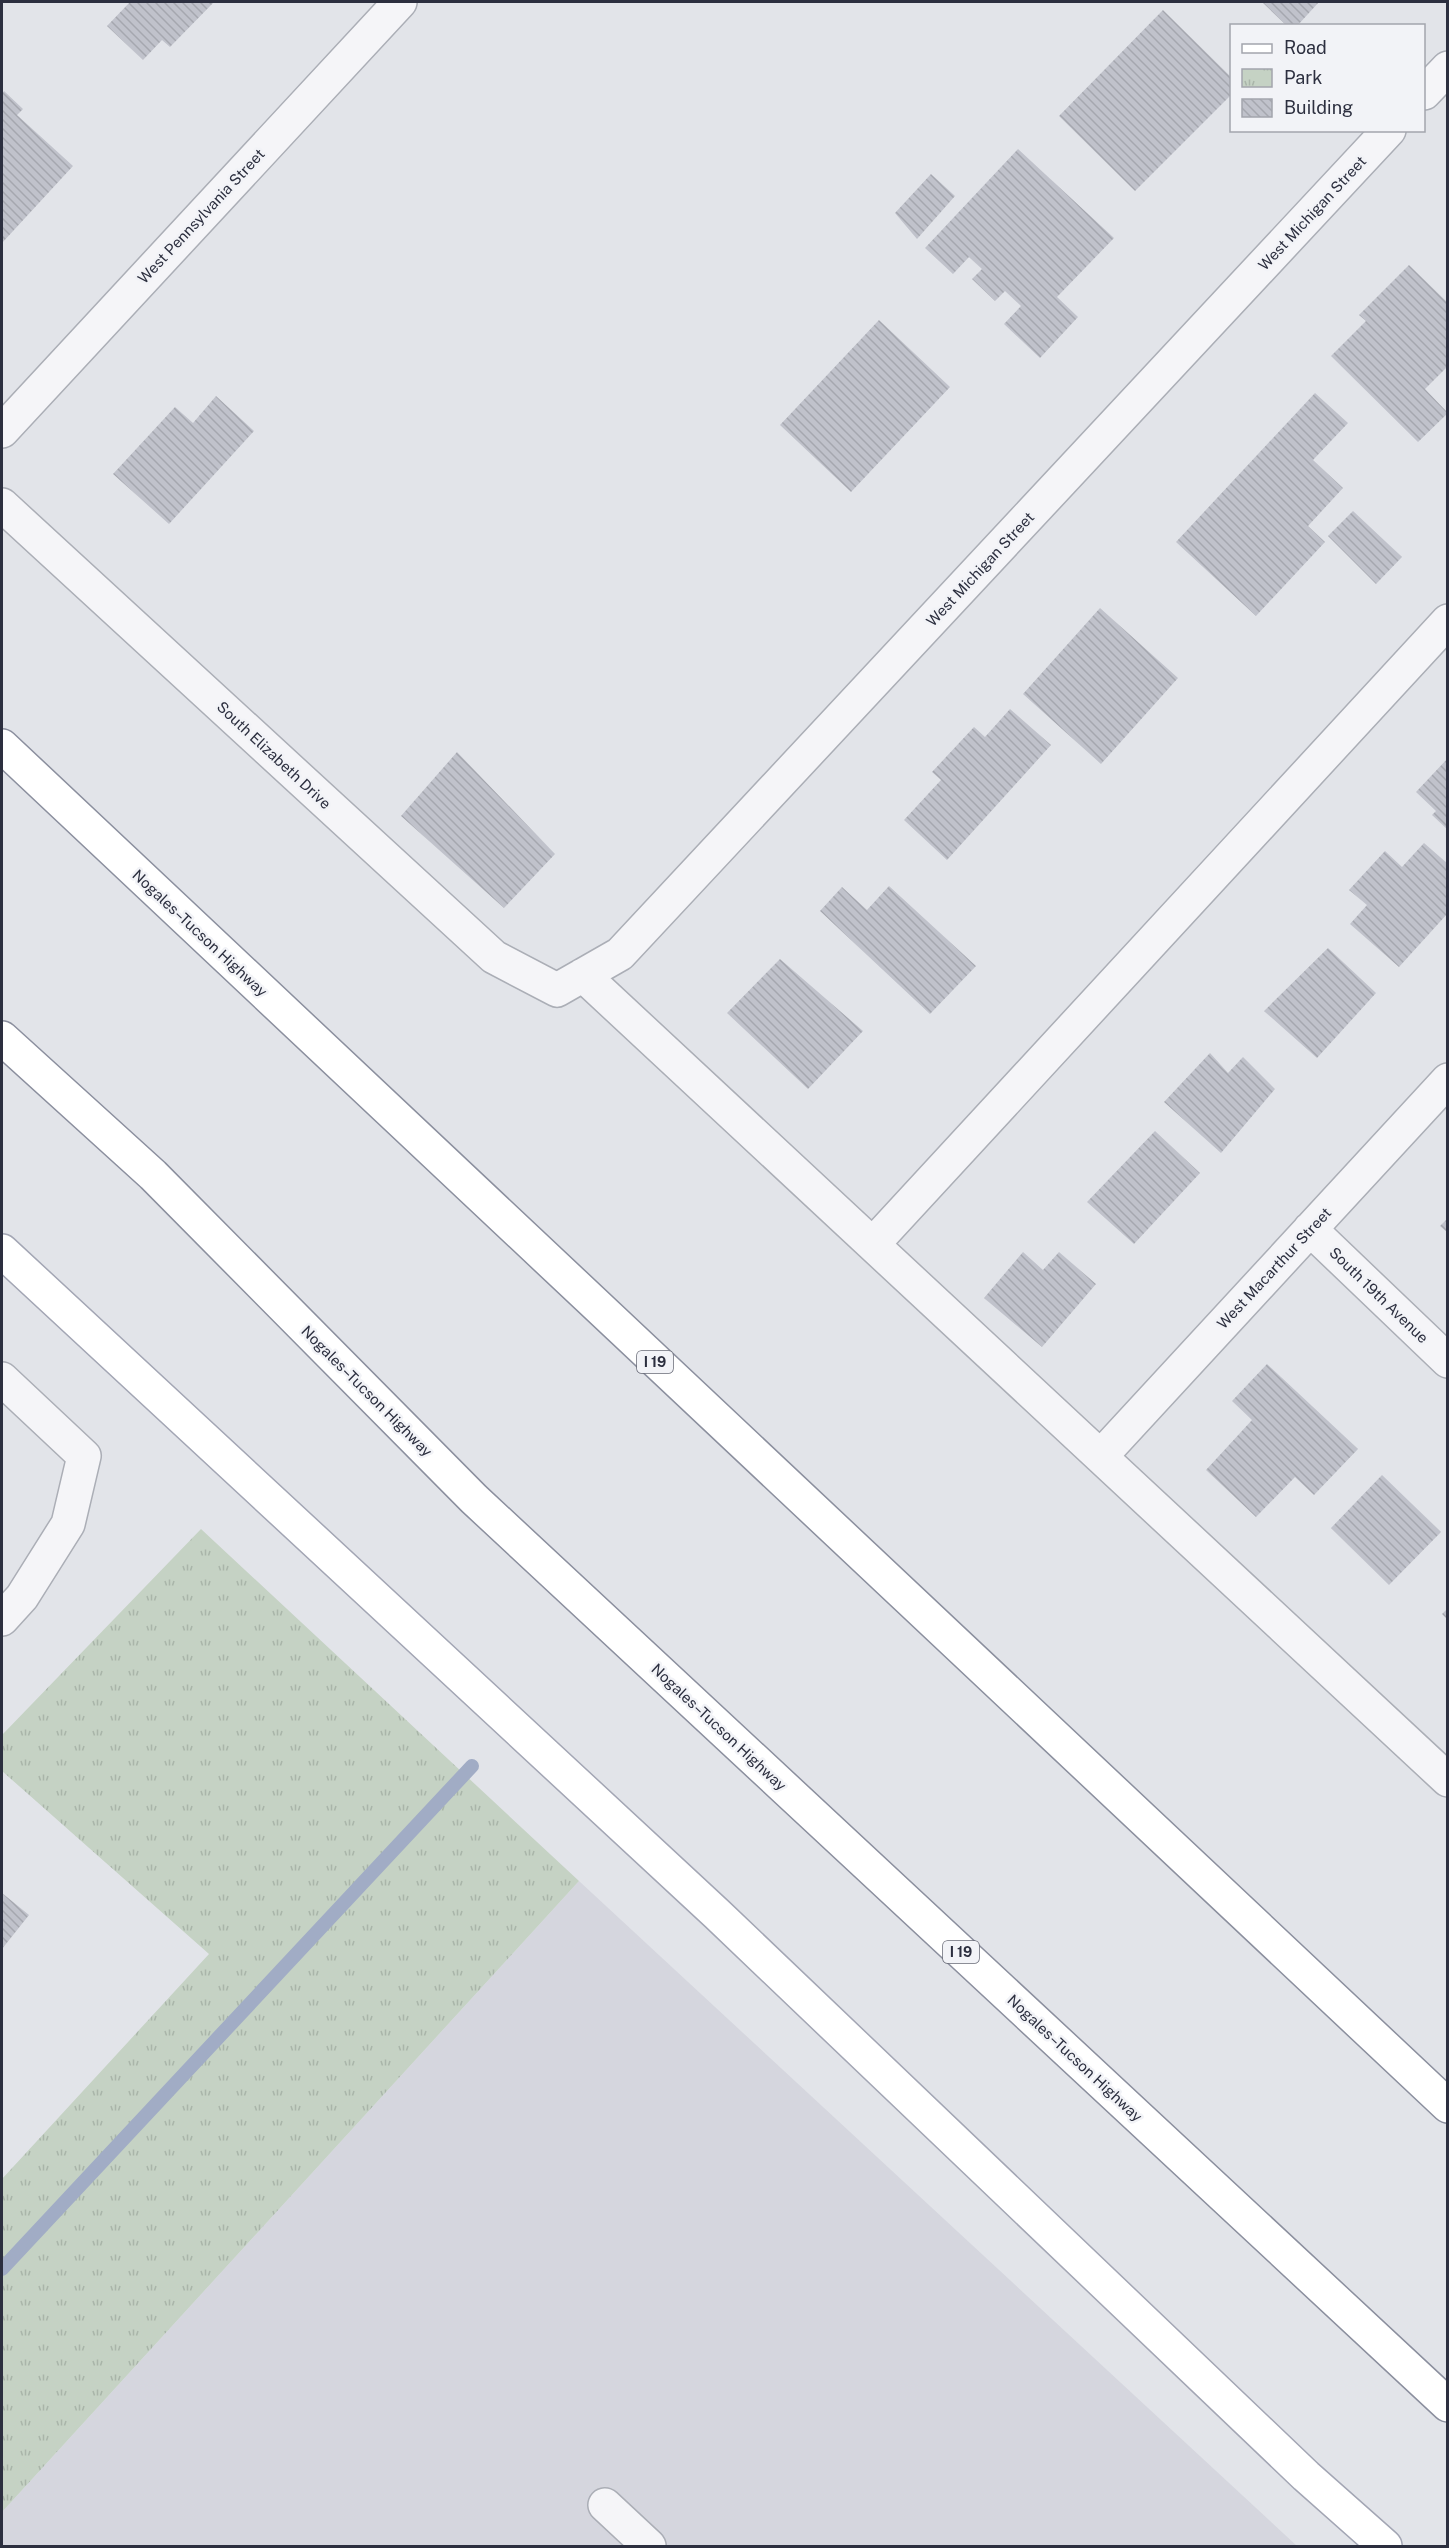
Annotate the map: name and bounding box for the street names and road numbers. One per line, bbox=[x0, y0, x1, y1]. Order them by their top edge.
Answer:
street label: West Pennsylvania Street bbox=[134, 145, 268, 287]
street label: West Michigan Street bbox=[1255, 152, 1369, 274]
street label: West Michigan Street bbox=[923, 508, 1037, 630]
street label: South Elizabeth Drive bbox=[214, 698, 334, 812]
street label: Nogales–Tucson Highway bbox=[129, 866, 271, 1000]
street label: West Macarthur Street bbox=[1214, 1204, 1335, 1332]
street label: South 19th Avenue bbox=[1326, 1244, 1432, 1346]
street label: Nogales–Tucson Highway bbox=[298, 1322, 436, 1460]
road number: I 19 bbox=[637, 1351, 673, 1373]
street label: Nogales–Tucson Highway bbox=[648, 1660, 790, 1794]
road number: I 19 bbox=[943, 1941, 979, 1963]
street label: Nogales–Tucson Highway bbox=[1004, 1991, 1146, 2125]

